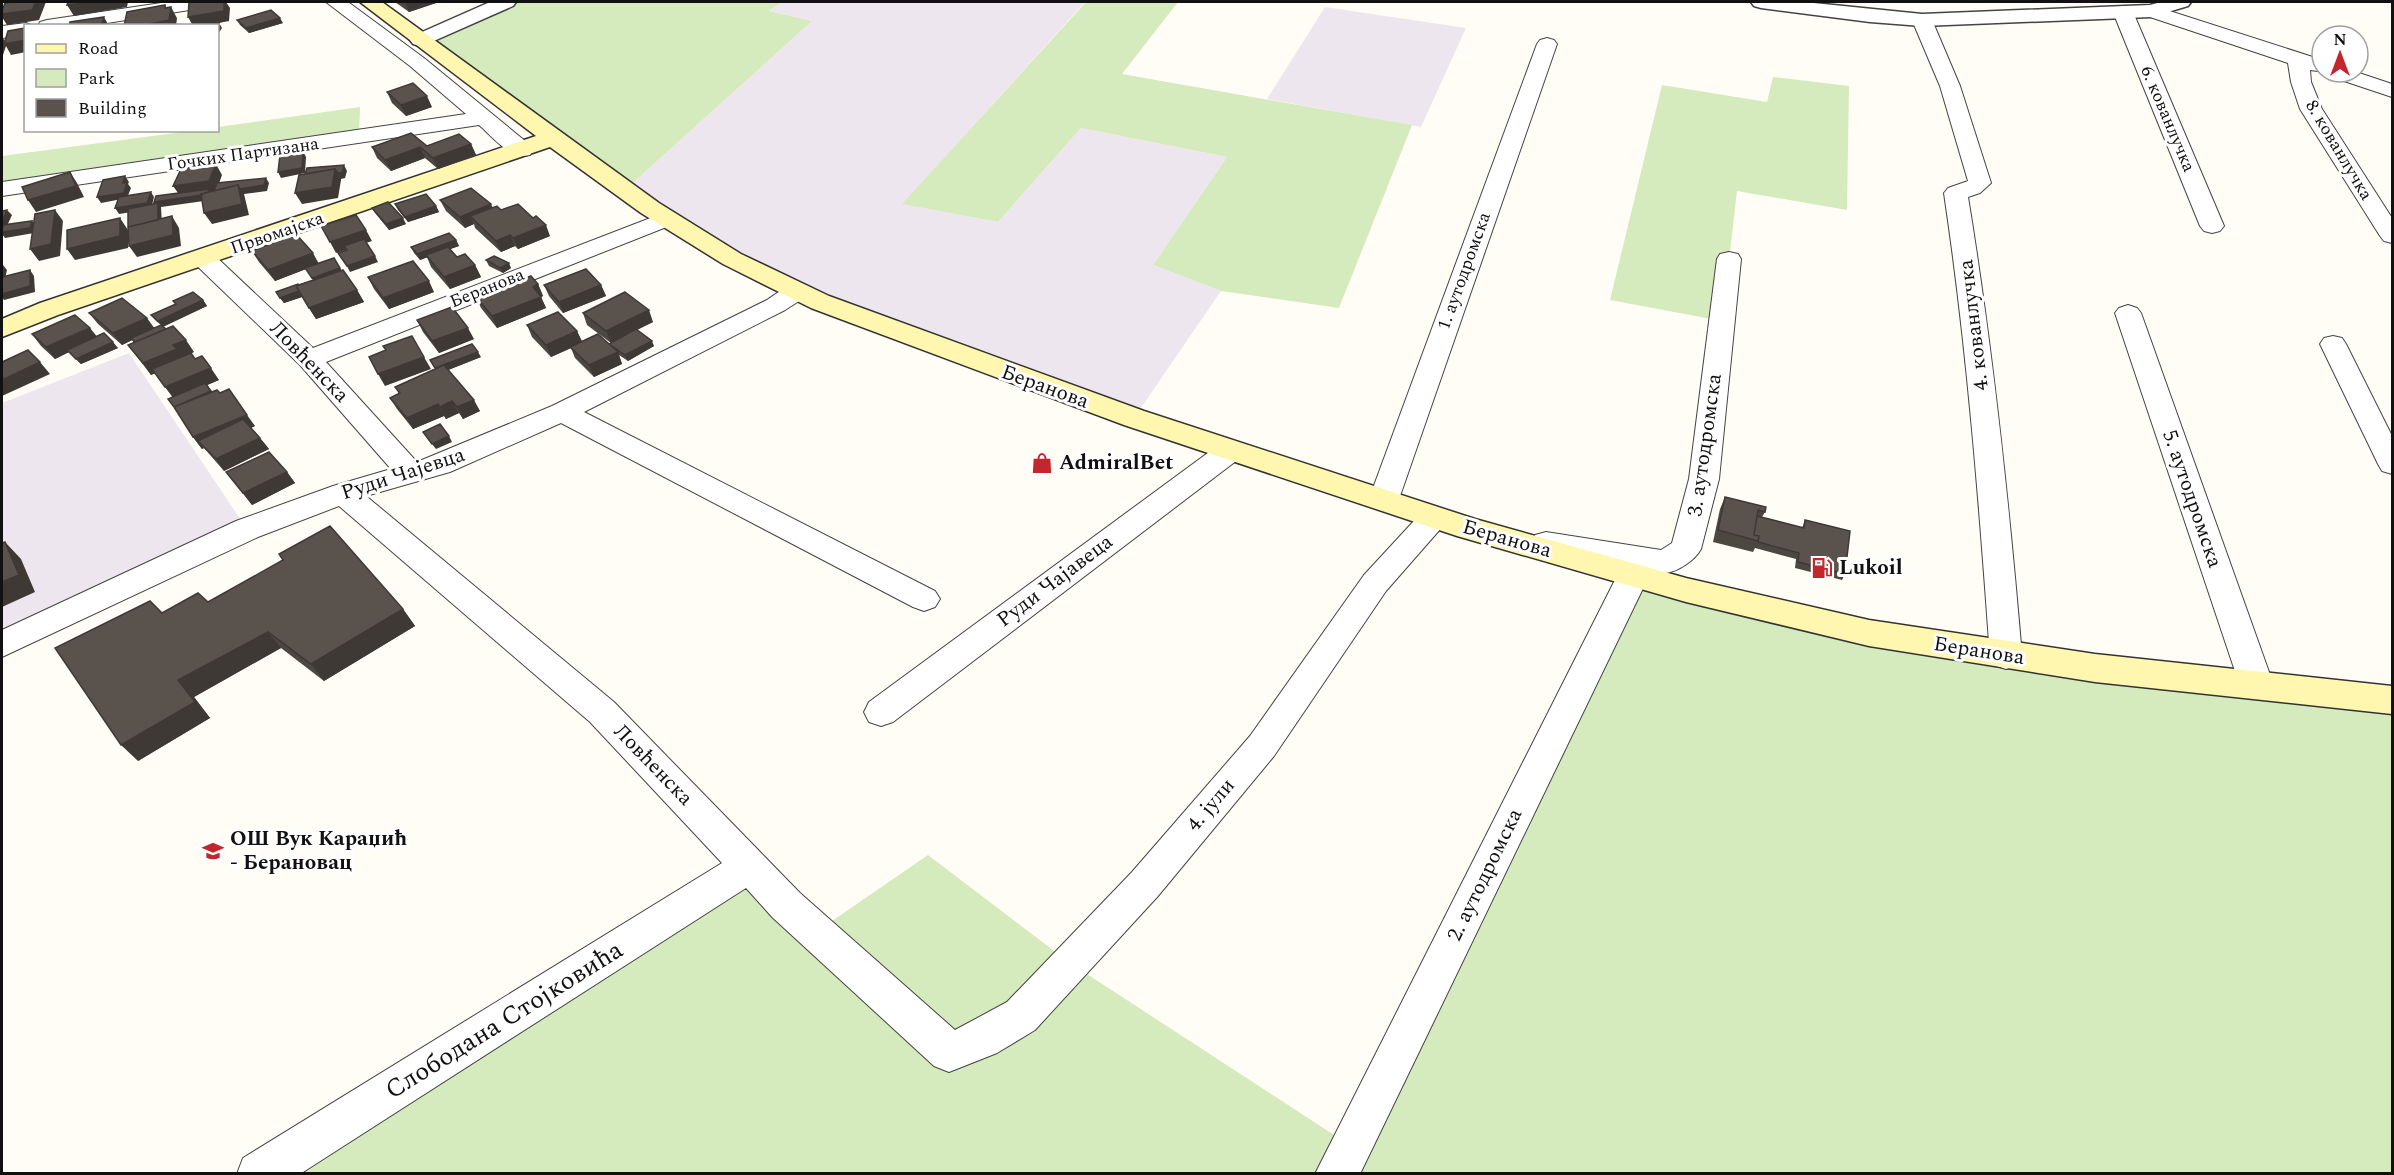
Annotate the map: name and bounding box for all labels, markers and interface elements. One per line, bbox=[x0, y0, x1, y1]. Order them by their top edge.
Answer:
legend bbox=[24, 24, 219, 132]
north arrow bbox=[2310, 24, 2370, 84]
text: N bbox=[2333, 28, 2347, 52]
text: Road bbox=[78, 35, 119, 62]
street label: 6. кованлучка bbox=[2133, 62, 2203, 176]
text: Park bbox=[78, 65, 115, 92]
text: Building bbox=[78, 95, 147, 122]
street label: 8. кованлучка bbox=[2298, 95, 2380, 206]
street label: Гочких Партизана bbox=[165, 130, 321, 178]
street label: Првомајска bbox=[227, 204, 328, 262]
street label: 1. аутодромска bbox=[1430, 208, 1498, 334]
street label: 4. кованлучка bbox=[1950, 257, 1998, 392]
street label: Беранова bbox=[446, 261, 529, 315]
street label: Ловћенска bbox=[262, 314, 357, 411]
street label: Беранова bbox=[996, 356, 1094, 418]
street label: 3. аутодромска bbox=[1679, 371, 1731, 519]
street label: 5. аутодромска bbox=[2153, 426, 2231, 573]
street label: Руди Чајевца bbox=[337, 439, 470, 509]
place label: AdmiralBet bbox=[1059, 447, 1173, 479]
shop icon: AdmiralBet bbox=[1030, 451, 1054, 475]
street label: Беранова bbox=[1459, 511, 1556, 567]
street label: Руди Чајавеца bbox=[990, 526, 1121, 636]
place label: Lukoil bbox=[1839, 552, 1903, 584]
fuel station icon: Lukoil bbox=[1810, 556, 1834, 580]
street label: Беранова bbox=[1931, 628, 2027, 674]
street label: Ловћенска bbox=[606, 717, 701, 814]
street label: 4. јули bbox=[1179, 771, 1243, 839]
street label: 2. аутодромска bbox=[1439, 803, 1531, 947]
place label: ОШ Вук Караџић - Берановац bbox=[230, 823, 407, 879]
school or university icon: ОШ Вук Караџић - Берановац bbox=[201, 839, 225, 863]
street label: Слободана Стојковића bbox=[377, 930, 631, 1110]

